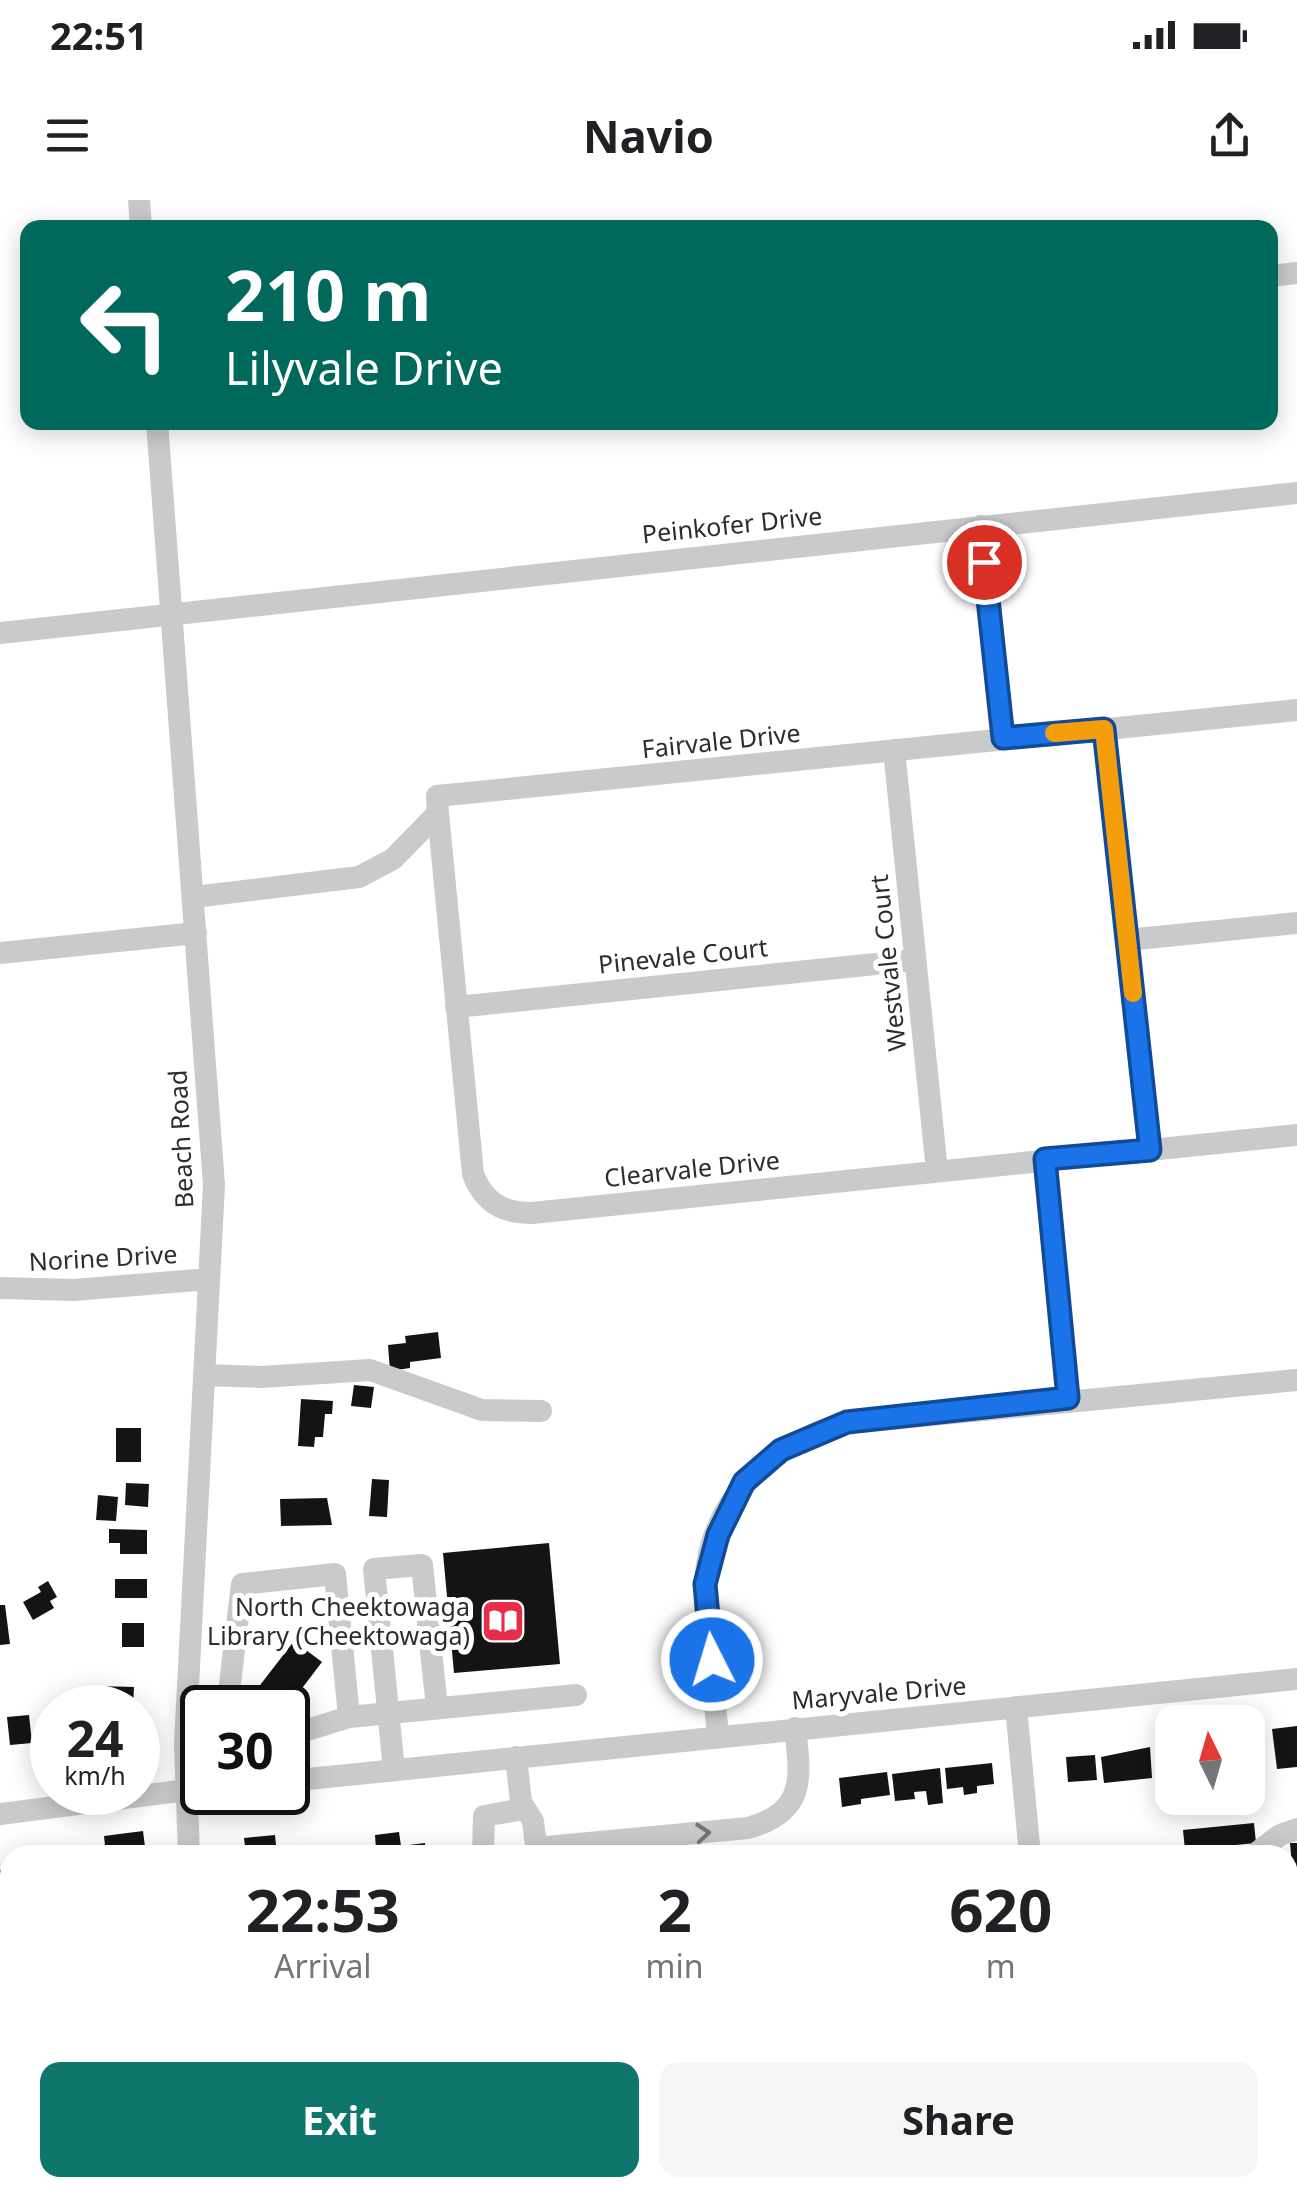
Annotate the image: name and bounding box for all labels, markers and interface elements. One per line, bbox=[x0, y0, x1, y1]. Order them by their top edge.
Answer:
text: 22:51 bbox=[50, 9, 148, 61]
text: Navio bbox=[583, 105, 714, 166]
icon: menu bbox=[40, 108, 95, 163]
icon: share bbox=[1202, 108, 1257, 163]
text: 210 m bbox=[225, 246, 432, 342]
icon: left bbox=[60, 260, 190, 390]
text: Lilyvale Drive bbox=[225, 337, 503, 398]
street label: Peinkofer Drive bbox=[640, 498, 824, 550]
pin bbox=[942, 520, 1027, 605]
icon: arrive bbox=[957, 535, 1012, 590]
street label: Fairvale Drive bbox=[640, 715, 802, 765]
street label: Westvale Court bbox=[861, 873, 913, 1053]
street label: Pinevale Court bbox=[597, 929, 769, 981]
street label: Beach Road bbox=[159, 1069, 201, 1209]
street label: Clearvale Drive bbox=[602, 1142, 781, 1194]
street label: Norine Drive bbox=[28, 1236, 178, 1278]
place label: North Cheektowaga Library (Cheektowaga) bbox=[207, 1589, 470, 1652]
library icon: North Cheektowaga Library (Cheektowaga) bbox=[480, 1598, 526, 1644]
position arrow bbox=[660, 1608, 764, 1712]
street label: Maryvale Drive bbox=[790, 1667, 968, 1717]
speed limit sign: 30 bbox=[180, 1685, 310, 1815]
text: 24 bbox=[66, 1704, 124, 1772]
north arrow bbox=[1155, 1705, 1265, 1815]
map controls bbox=[1155, 1705, 1265, 1815]
text: km/h bbox=[64, 1758, 126, 1792]
one-way arrow bbox=[695, 1822, 711, 1844]
text: 22:53 bbox=[246, 1868, 400, 1950]
text: 2 bbox=[657, 1868, 692, 1950]
text: 620 bbox=[949, 1868, 1052, 1950]
text: Arrival bbox=[274, 1944, 372, 1987]
text: min bbox=[646, 1944, 704, 1987]
text: m bbox=[986, 1944, 1016, 1987]
button: Exit bbox=[40, 2062, 639, 2177]
button: Share bbox=[659, 2062, 1258, 2177]

